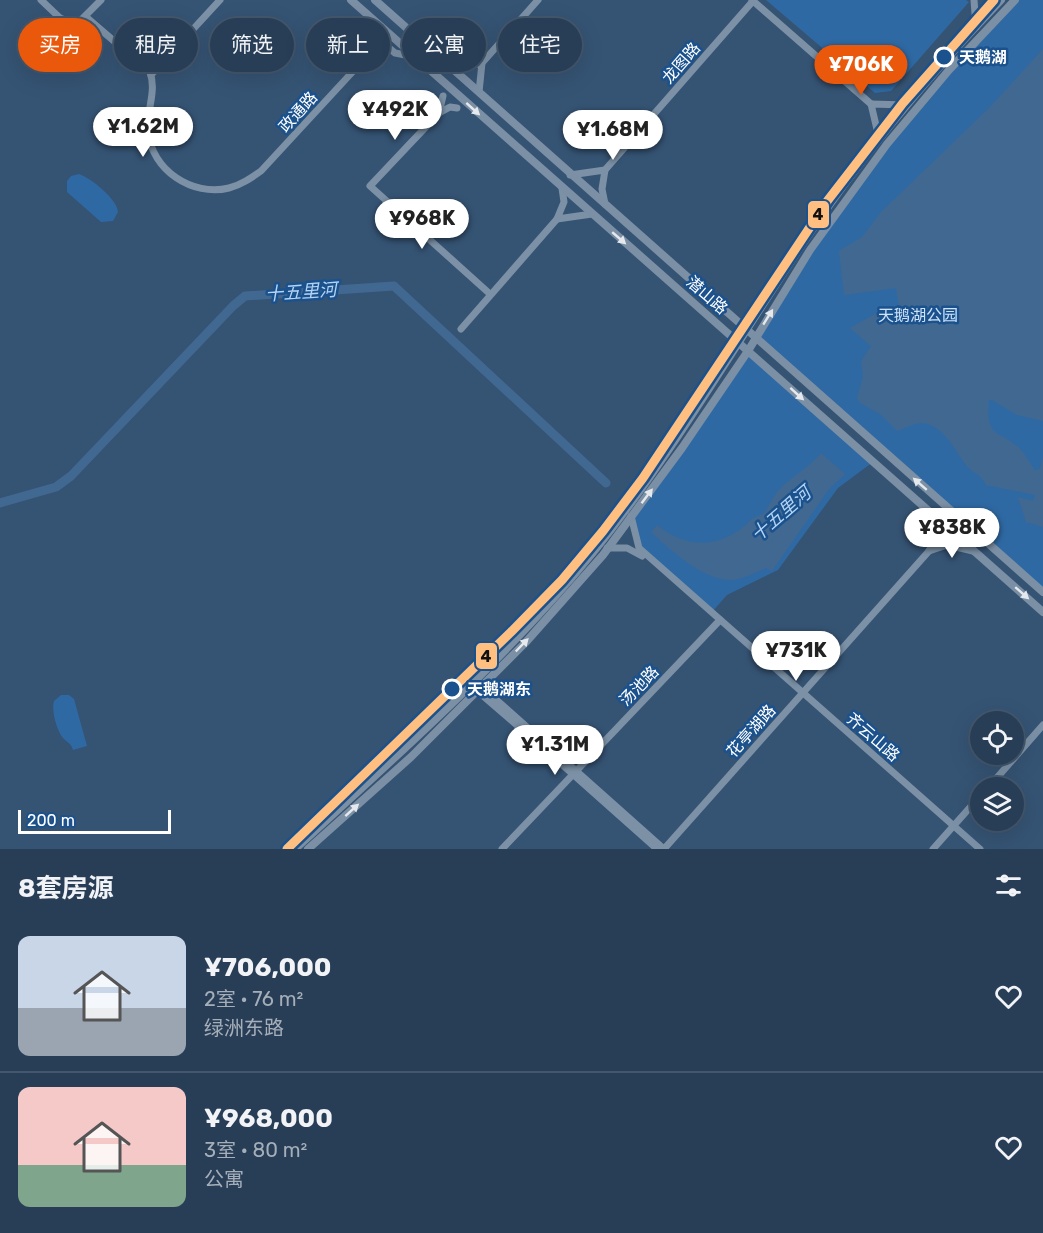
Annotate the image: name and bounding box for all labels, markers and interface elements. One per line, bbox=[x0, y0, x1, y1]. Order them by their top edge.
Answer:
chip: 买房 bbox=[18, 18, 102, 72]
chip: 租房 bbox=[114, 18, 198, 72]
chip: 筛选 bbox=[210, 18, 294, 72]
chip: 新上 bbox=[306, 18, 390, 72]
chip: 公寓 bbox=[402, 18, 486, 72]
chip: 住宅 bbox=[498, 18, 582, 72]
street label: 龙图路 bbox=[658, 39, 704, 87]
pin: ¥706K bbox=[819, 45, 903, 96]
marker: 天鹅湖 bbox=[934, 47, 954, 67]
place label: 天鹅湖 bbox=[959, 48, 1007, 67]
text: ¥706K bbox=[828, 52, 894, 76]
street label: 政通路 bbox=[275, 88, 321, 136]
pin: ¥492K bbox=[353, 90, 437, 141]
text: ¥492K bbox=[362, 97, 428, 121]
one-way arrow bbox=[465, 102, 480, 115]
pin: ¥1.62M bbox=[94, 107, 192, 158]
pin: ¥1.68M bbox=[564, 110, 662, 161]
text: ¥1.62M bbox=[107, 114, 179, 138]
text: ¥1.68M bbox=[577, 117, 649, 141]
pin: ¥968K bbox=[380, 199, 464, 250]
line badge: 4 bbox=[807, 200, 830, 229]
text: 4 bbox=[813, 205, 824, 224]
text: ¥968K bbox=[389, 206, 455, 230]
one-way arrow bbox=[611, 231, 626, 244]
street label: 潜山路 bbox=[683, 272, 731, 318]
water label: 十五里河 bbox=[264, 278, 341, 305]
park label: 天鹅湖公园 bbox=[878, 306, 958, 325]
one-way arrow bbox=[763, 309, 774, 325]
one-way arrow bbox=[789, 388, 805, 401]
one-way arrow bbox=[913, 478, 928, 491]
water label: 十五里河 bbox=[747, 480, 818, 546]
one-way arrow bbox=[640, 488, 652, 503]
pin: ¥838K bbox=[910, 508, 994, 559]
text: ¥838K bbox=[918, 515, 986, 539]
one-way arrow bbox=[1014, 586, 1029, 599]
pin: ¥731K bbox=[754, 631, 838, 682]
one-way arrow bbox=[515, 638, 529, 653]
text: ¥731K bbox=[765, 638, 827, 662]
line badge: 4 bbox=[475, 642, 498, 670]
text: 4 bbox=[481, 647, 492, 666]
street label: 汤池路 bbox=[615, 662, 663, 710]
marker: 天鹅湖东 bbox=[442, 679, 462, 699]
place label: 天鹅湖东 bbox=[467, 680, 531, 699]
street label: 花亭湖路 bbox=[723, 701, 779, 761]
street label: 齐云山路 bbox=[843, 709, 903, 765]
map controls bbox=[970, 711, 1024, 831]
button: locate bbox=[970, 711, 1024, 765]
pin: ¥1.31M bbox=[506, 725, 604, 776]
text: ¥1.31M bbox=[521, 732, 589, 756]
button: layers bbox=[970, 777, 1024, 831]
one-way arrow bbox=[344, 803, 359, 817]
scale bar bbox=[18, 807, 171, 834]
text: 200 m bbox=[27, 811, 75, 830]
icon: filters bbox=[992, 869, 1025, 902]
text: 8套房源 bbox=[18, 873, 114, 904]
text: ¥706,000 bbox=[204, 952, 332, 983]
icon: home bbox=[66, 960, 138, 1032]
icon: heart bbox=[992, 980, 1025, 1013]
text: 2室 · 76 m² bbox=[204, 987, 303, 1011]
text: 绿洲东路 bbox=[204, 1016, 284, 1040]
text: ¥968,000 bbox=[204, 1103, 333, 1134]
icon: home bbox=[66, 1111, 138, 1183]
icon: heart bbox=[992, 1131, 1025, 1164]
text: 3室 · 80 m² bbox=[204, 1138, 307, 1162]
text: 公寓 bbox=[204, 1167, 244, 1191]

